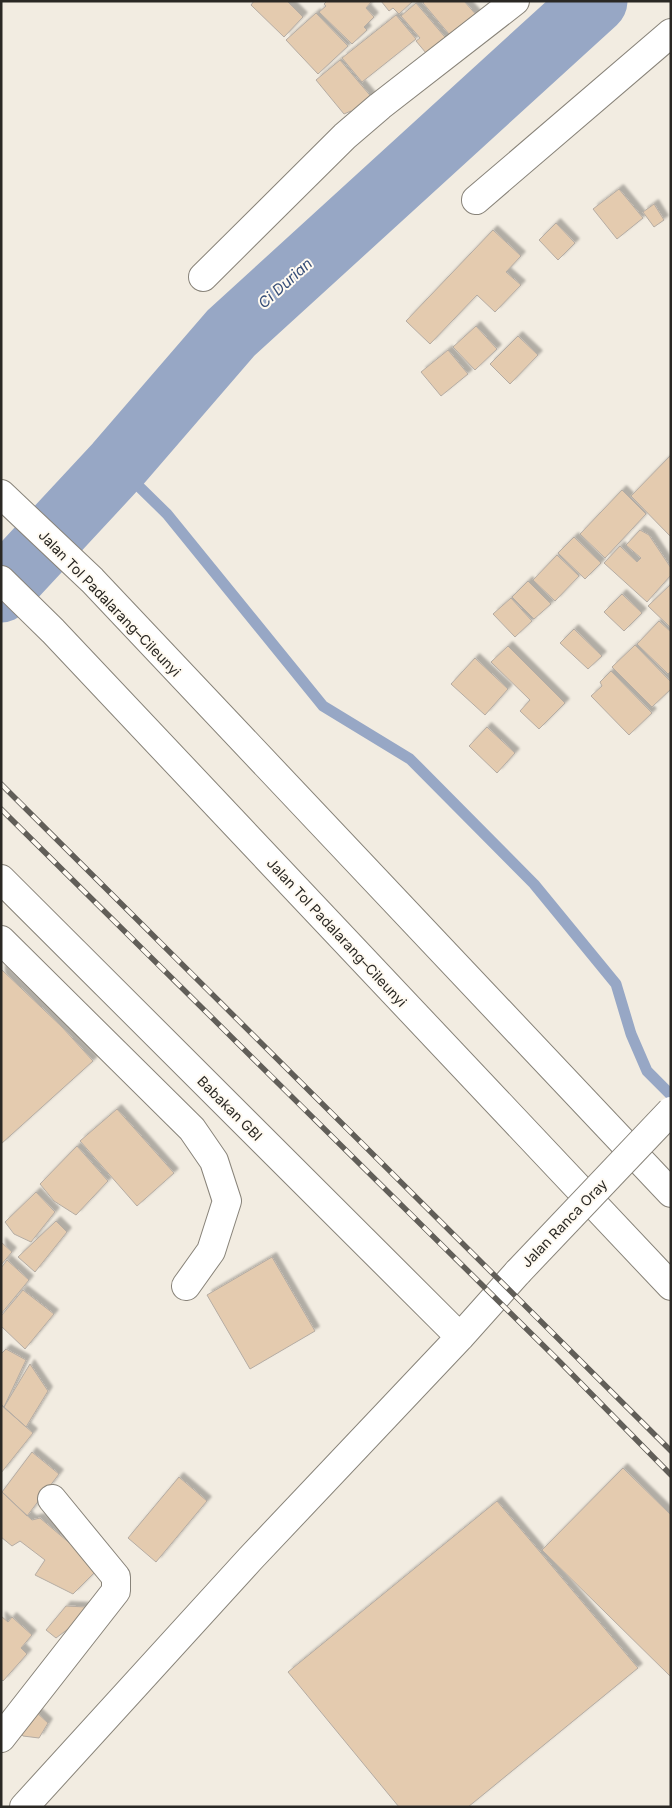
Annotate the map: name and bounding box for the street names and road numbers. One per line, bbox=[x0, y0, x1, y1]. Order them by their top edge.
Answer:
street label: Jalan Tol Padalarang–Cileunyi bbox=[35, 526, 185, 680]
street label: Jalan Tol Padalarang–Cileunyi bbox=[264, 854, 410, 1010]
street label: Babakan GBI bbox=[194, 1072, 266, 1144]
street label: Jalan Ranca Oray bbox=[518, 1175, 610, 1271]

